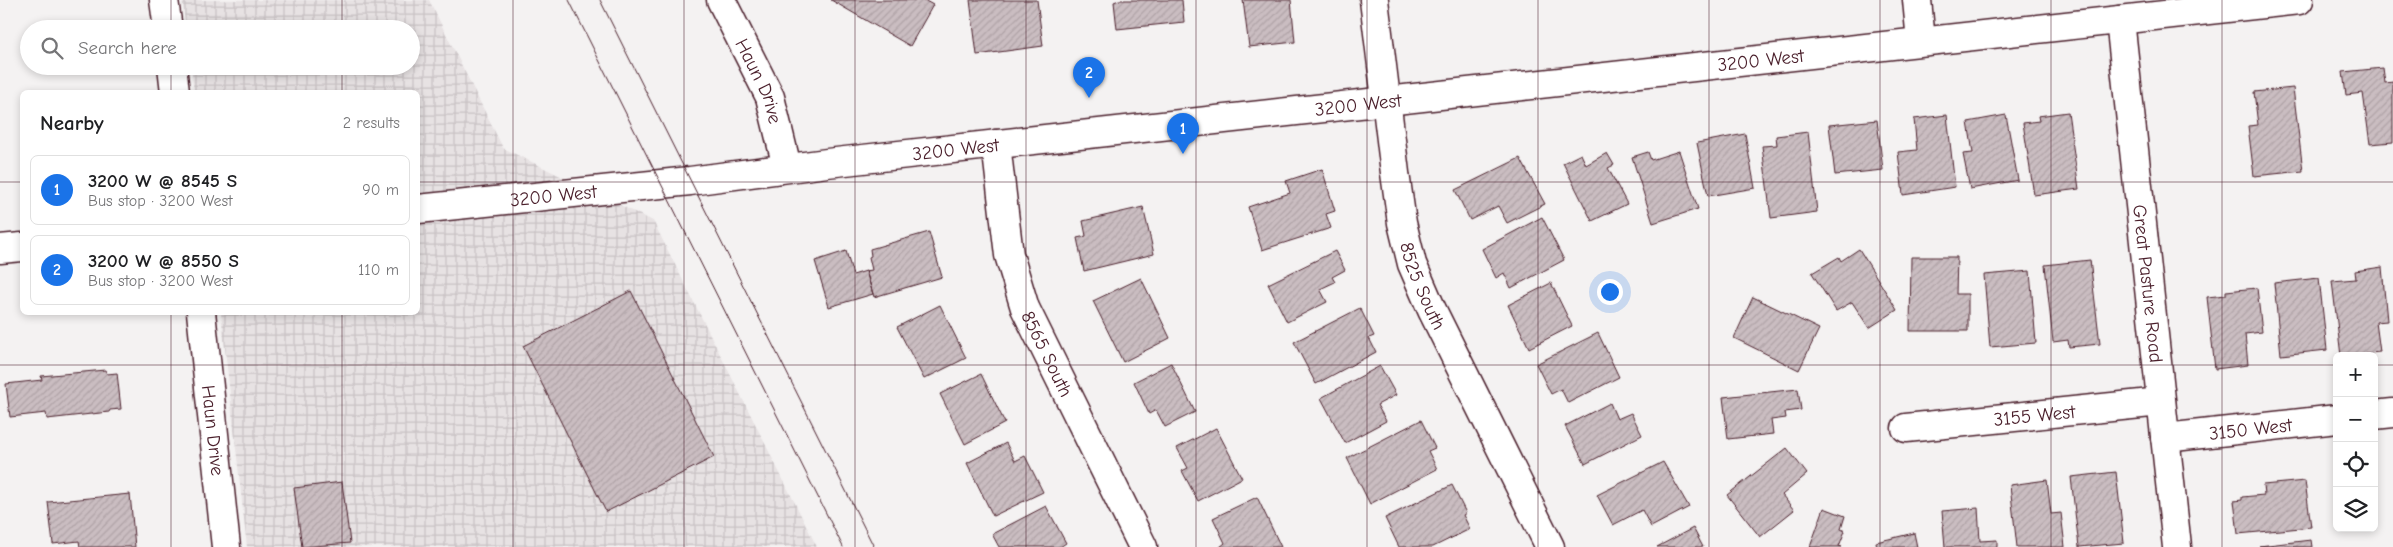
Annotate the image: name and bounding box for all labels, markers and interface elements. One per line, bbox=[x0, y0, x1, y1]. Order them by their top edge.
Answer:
search box bbox=[20, 20, 420, 75]
icon: search bbox=[38, 34, 66, 62]
street label: Haun Drive bbox=[730, 35, 786, 126]
text: Search here bbox=[78, 37, 177, 59]
street label: 3200 West bbox=[1716, 45, 1806, 76]
pin: 2 bbox=[1073, 57, 1105, 98]
street label: 3200 West bbox=[1314, 89, 1403, 121]
text: Nearby bbox=[40, 111, 104, 135]
pin: 1 bbox=[1167, 113, 1199, 154]
text: 2 results bbox=[343, 114, 400, 132]
street label: 3200 West bbox=[911, 134, 1001, 165]
text: 3200 W @ 8545 S bbox=[88, 170, 237, 192]
text: 1 bbox=[54, 181, 60, 199]
text: 90 m bbox=[362, 181, 399, 199]
street label: 3200 West bbox=[509, 181, 598, 211]
text: Bus stop · 3200 West bbox=[88, 192, 233, 210]
street label: Great Pasture Road bbox=[2128, 203, 2167, 364]
street label: 8525 South bbox=[1395, 240, 1450, 333]
text: 3200 W @ 8550 S bbox=[88, 250, 239, 272]
text: 2 bbox=[53, 261, 61, 279]
text: 110 m bbox=[358, 261, 399, 279]
text: Bus stop · 3200 West bbox=[88, 272, 233, 290]
your location bbox=[1597, 279, 1623, 305]
street label: 8565 South bbox=[1016, 307, 1077, 401]
map controls bbox=[2333, 352, 2378, 532]
button: + bbox=[2333, 352, 2378, 397]
street label: Haun Drive bbox=[197, 384, 228, 477]
button: − bbox=[2333, 397, 2378, 442]
street label: 3155 West bbox=[1992, 401, 2077, 431]
street label: 3150 West bbox=[2208, 414, 2294, 445]
button: locate bbox=[2333, 442, 2378, 487]
button: layers bbox=[2333, 487, 2378, 532]

